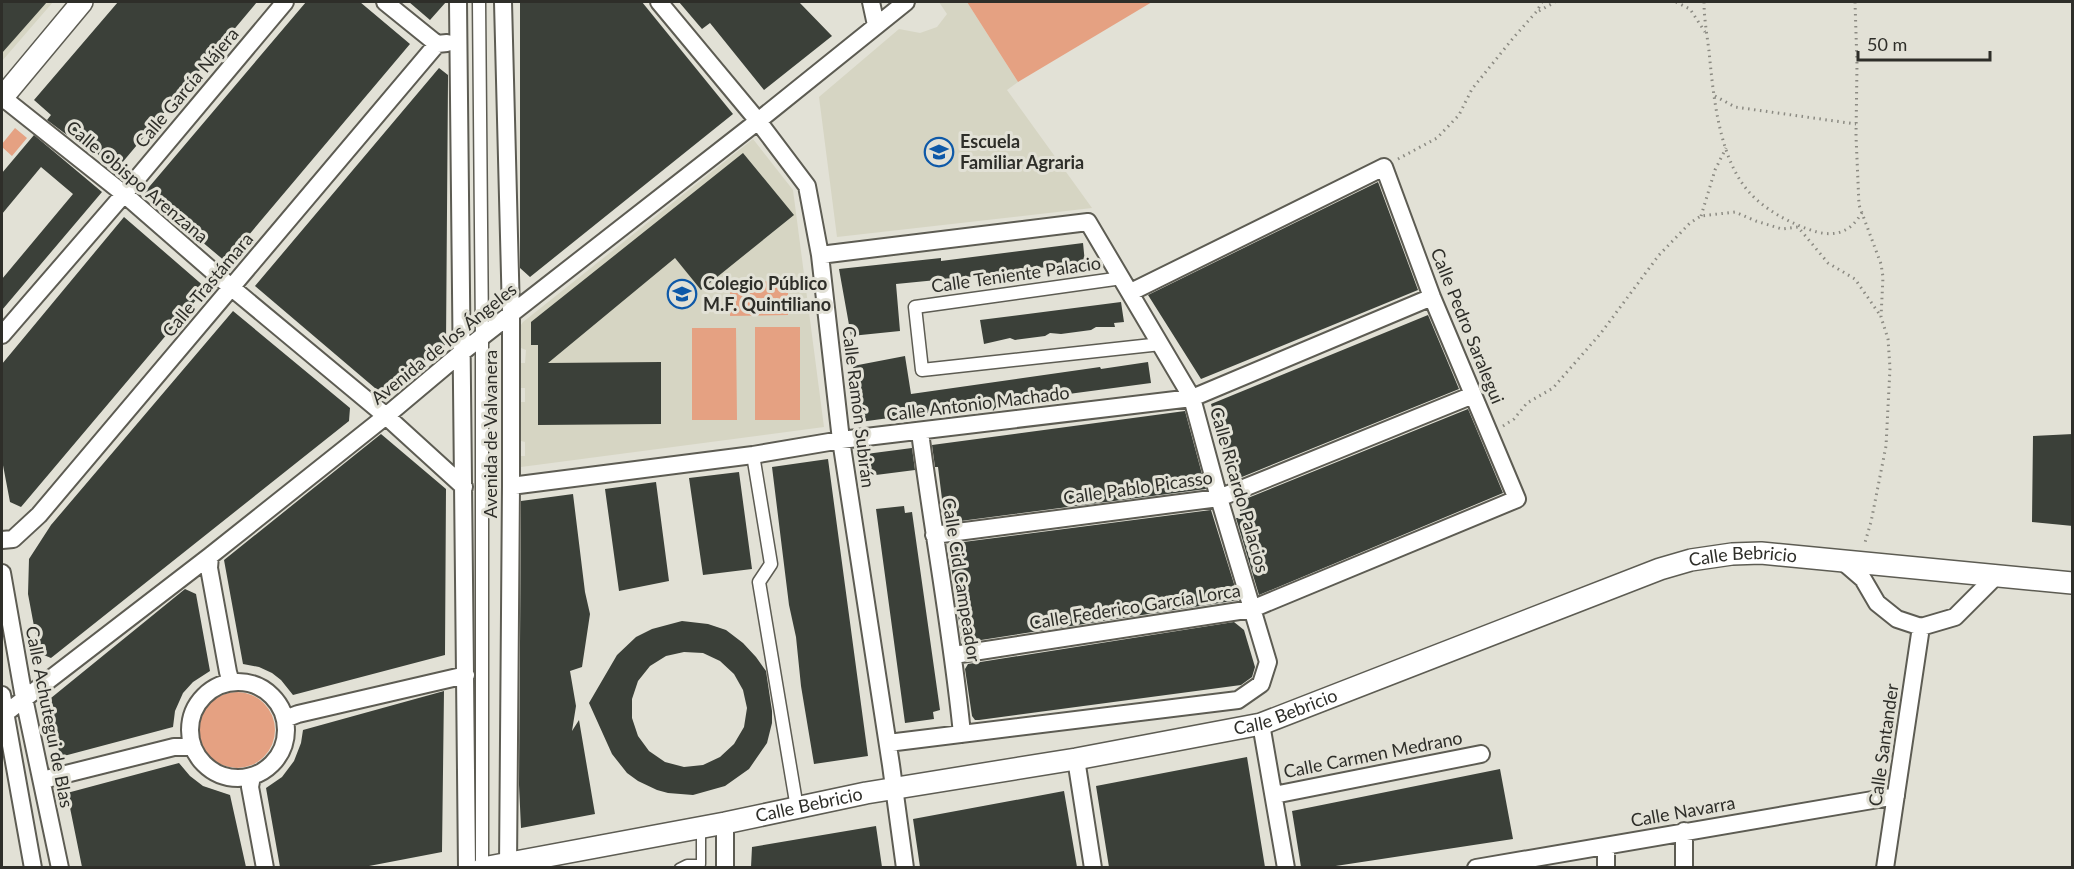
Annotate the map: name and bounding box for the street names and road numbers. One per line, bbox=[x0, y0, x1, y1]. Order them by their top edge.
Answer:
street label: Calle García Nájera bbox=[130, 23, 243, 152]
street label: Calle Obispo Arenzana bbox=[62, 116, 213, 247]
street label: Calle Trastámara bbox=[157, 228, 257, 341]
street label: Calle Pedro Saralegui bbox=[1427, 245, 1509, 407]
street label: Calle Teniente Palacio bbox=[930, 251, 1102, 297]
street label: Avenida de los Ángeles bbox=[366, 278, 521, 409]
street label: Calle Ramón Subirán bbox=[838, 325, 880, 489]
street label: Avenida de Valvanera bbox=[479, 350, 501, 518]
street label: Calle Antonio Machado bbox=[885, 381, 1071, 425]
street label: Calle Ricardo Palacios bbox=[1206, 404, 1274, 575]
street label: Calle Pablo Picasso bbox=[1062, 466, 1214, 508]
street label: Calle Cid Campeador bbox=[938, 496, 986, 664]
street label: Calle Bebricio bbox=[1687, 541, 1798, 570]
street label: Calle Federico García Lorca bbox=[1028, 578, 1242, 634]
street label: Calle Achutegui de Blas bbox=[22, 624, 78, 810]
street label: Calle Santander bbox=[1864, 682, 1903, 808]
street label: Calle Bebricio bbox=[1232, 683, 1340, 739]
street label: Calle Carmen Medrano bbox=[1282, 726, 1464, 782]
street label: Calle Bebricio bbox=[753, 782, 864, 826]
street label: Calle Navarra bbox=[1629, 791, 1737, 831]

